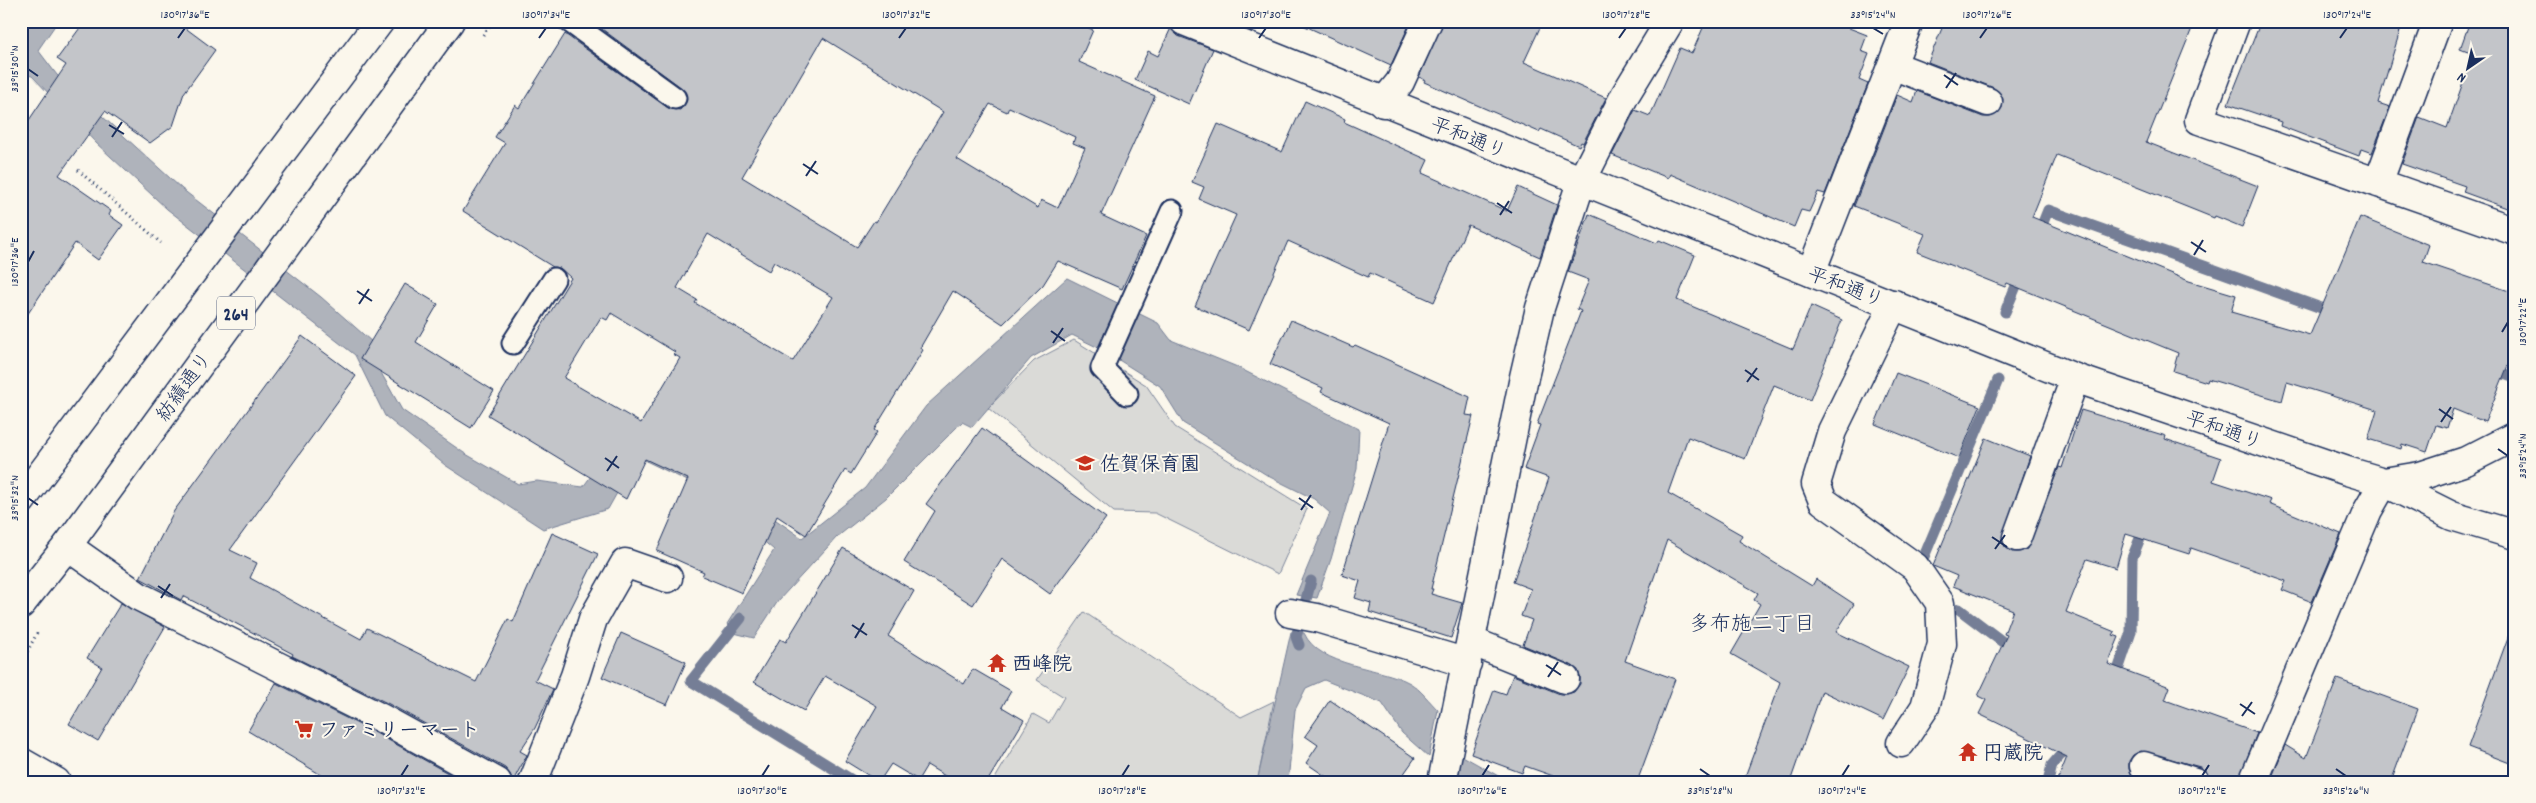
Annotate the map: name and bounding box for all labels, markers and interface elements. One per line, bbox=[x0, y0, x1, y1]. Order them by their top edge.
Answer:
text: 130°17'36"E bbox=[161, 7, 210, 24]
text: 130°17'34"E bbox=[522, 7, 571, 24]
text: 130°17'32"E bbox=[882, 7, 931, 24]
text: 130°17'30"E bbox=[1241, 7, 1291, 24]
text: 130°17'28"E bbox=[1602, 7, 1650, 24]
text: 33°15'24"N bbox=[1850, 7, 1896, 24]
text: 130°17'26"E bbox=[1963, 7, 2012, 24]
text: 130°17'24"E bbox=[2323, 7, 2371, 24]
north arrow bbox=[2444, 42, 2494, 92]
text: 33°15'30"N bbox=[7, 45, 24, 93]
text: N bbox=[2453, 67, 2470, 87]
street label: 平和通り bbox=[1426, 112, 1510, 168]
text: 130°17'36"E bbox=[7, 237, 24, 286]
street label: 平和通り bbox=[1803, 261, 1887, 316]
road number: 264 bbox=[217, 296, 255, 330]
text: 130°17'22"E bbox=[2515, 297, 2532, 346]
street label: 紡績通り bbox=[151, 347, 220, 428]
street label: 平和通り bbox=[2181, 406, 2265, 458]
text: 33°15'24"N bbox=[2515, 433, 2532, 479]
school or university icon: 佐賀保育園 bbox=[1074, 452, 1096, 474]
place label: 佐賀保育園 bbox=[1100, 452, 1200, 480]
text: 33°15'32"N bbox=[7, 475, 24, 521]
district label: 多布施二丁目 bbox=[1689, 611, 1815, 641]
temple icon: 西峰院 bbox=[986, 652, 1008, 674]
place label: 西峰院 bbox=[1012, 652, 1072, 680]
supermarket icon: ファミリーマート bbox=[293, 718, 315, 740]
place label: ファミリーマート bbox=[319, 718, 480, 746]
temple icon: 円蔵院 bbox=[1957, 741, 1979, 763]
place label: 円蔵院 bbox=[1983, 741, 2043, 769]
text: 130°17'32"E bbox=[377, 783, 426, 800]
text: 130°17'30"E bbox=[737, 783, 787, 800]
text: 130°17'28"E bbox=[1098, 783, 1146, 800]
text: 130°17'26"E bbox=[1458, 783, 1507, 800]
text: 33°15'28"N bbox=[1687, 783, 1733, 800]
text: 130°17'24"E bbox=[1818, 783, 1866, 800]
text: 130°17'22"E bbox=[2178, 783, 2227, 800]
text: 33°15'26"N bbox=[2323, 783, 2369, 800]

